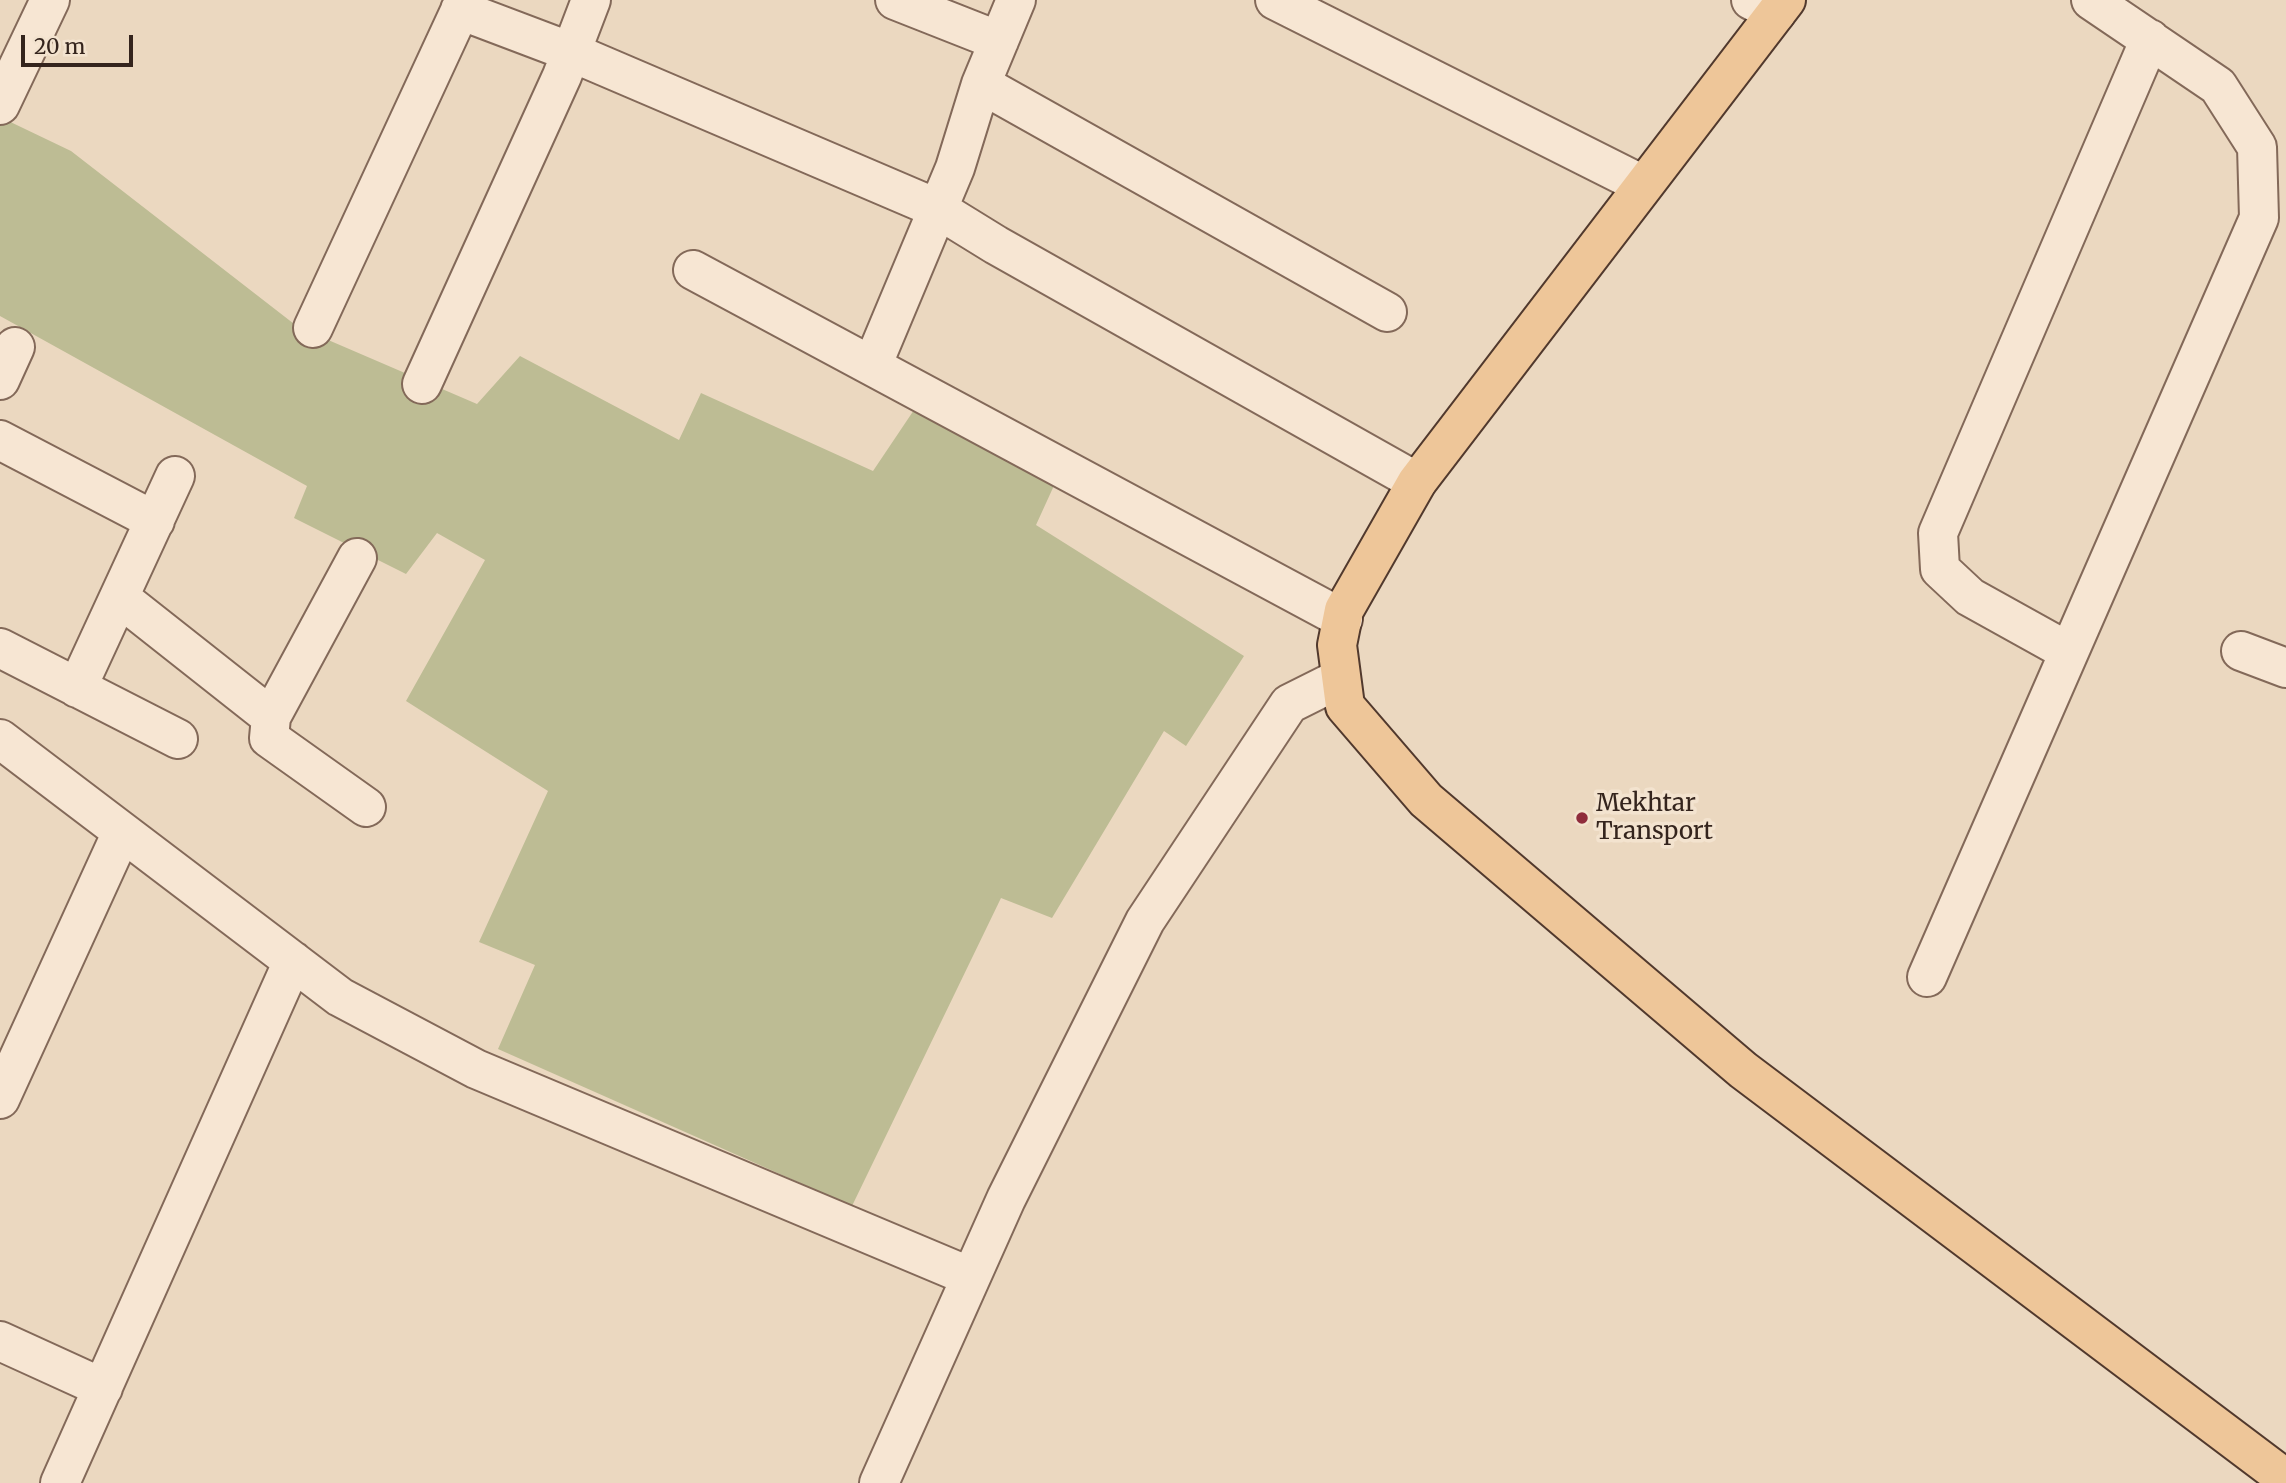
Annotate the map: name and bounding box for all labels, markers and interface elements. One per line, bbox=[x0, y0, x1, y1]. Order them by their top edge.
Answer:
scale bar bbox=[24, 21, 136, 65]
text: 20 m bbox=[34, 33, 85, 60]
place label: Mekhtar Transport bbox=[1596, 790, 1713, 846]
marker: Mekhtar Transport bbox=[1574, 810, 1590, 826]

